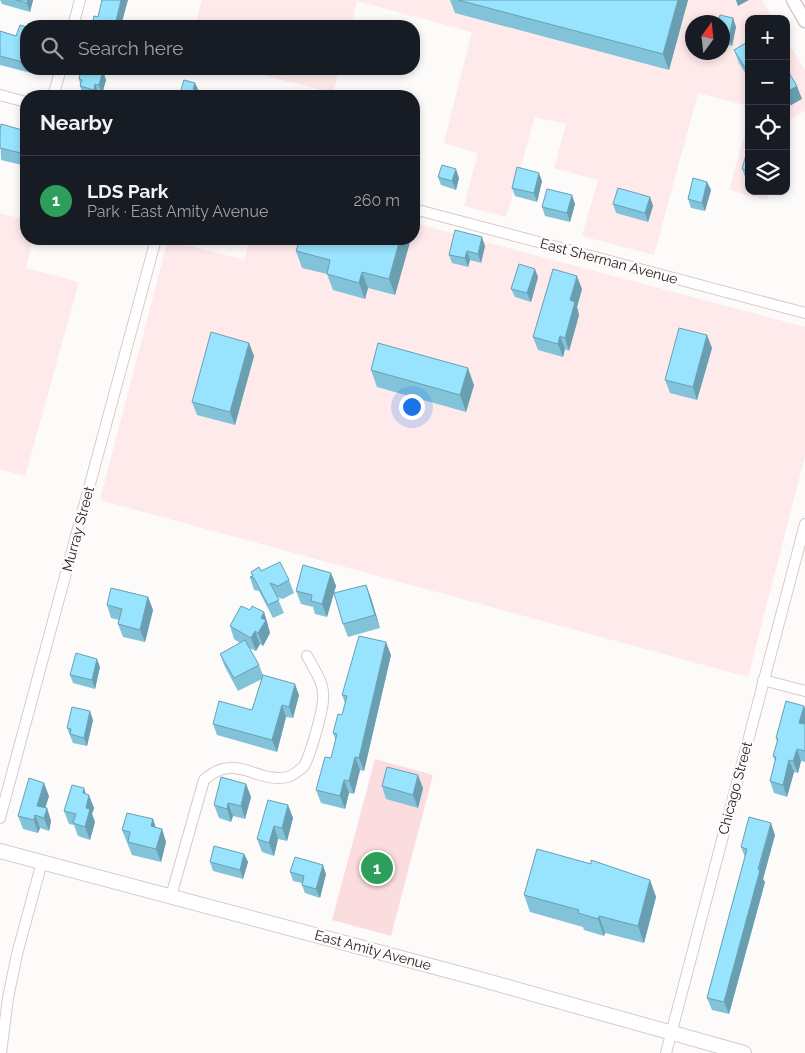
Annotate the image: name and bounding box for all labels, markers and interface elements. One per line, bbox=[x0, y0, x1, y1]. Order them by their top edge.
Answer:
north arrow bbox=[685, 15, 730, 60]
map controls bbox=[745, 15, 790, 195]
button: + bbox=[745, 15, 790, 60]
search box bbox=[20, 20, 420, 75]
icon: search bbox=[38, 34, 66, 62]
text: Search here bbox=[78, 37, 184, 59]
button: − bbox=[745, 60, 790, 105]
button: locate bbox=[745, 105, 790, 150]
text: Nearby bbox=[40, 110, 113, 135]
button: layers bbox=[745, 150, 790, 195]
text: LDS Park bbox=[87, 180, 168, 202]
text: 1 bbox=[52, 191, 60, 210]
text: 260 m bbox=[353, 191, 400, 210]
text: Park · East Amity Avenue bbox=[87, 202, 268, 221]
street label: East Sherman Avenue bbox=[538, 235, 680, 287]
your location bbox=[399, 394, 425, 420]
street label: Murray Street bbox=[59, 484, 97, 573]
street label: Chicago Street bbox=[715, 740, 755, 836]
pin: 1 bbox=[361, 849, 393, 887]
street label: East Amity Avenue bbox=[313, 927, 433, 973]

